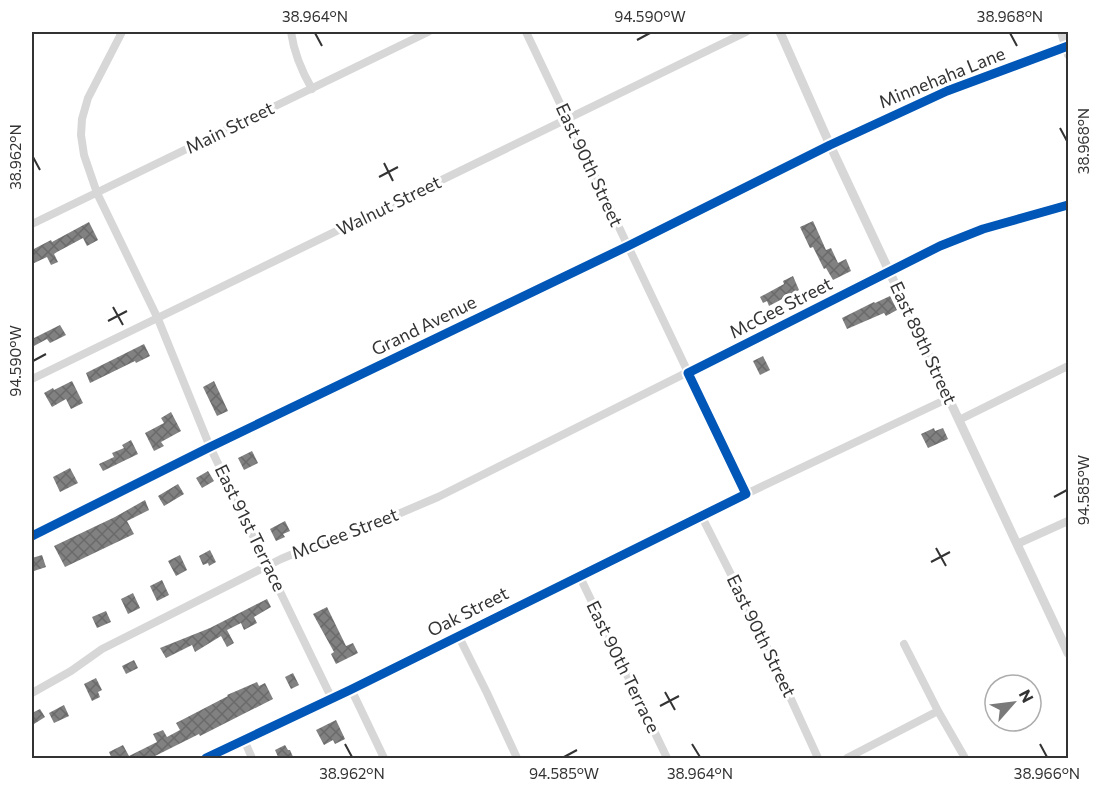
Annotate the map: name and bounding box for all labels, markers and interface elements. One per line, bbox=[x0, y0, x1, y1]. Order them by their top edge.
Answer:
text: 38.964°N bbox=[282, 7, 348, 25]
text: 94.590°W bbox=[614, 7, 686, 25]
text: 38.968°N bbox=[977, 7, 1043, 25]
street label: Minnehaha Lane bbox=[875, 42, 1008, 112]
street label: Main Street bbox=[182, 96, 277, 158]
street label: East 90th Street bbox=[552, 99, 628, 230]
text: 38.968°N bbox=[1074, 108, 1092, 174]
text: 38.962°N bbox=[6, 124, 24, 190]
street label: Walnut Street bbox=[333, 170, 444, 240]
street label: McGee Street bbox=[725, 272, 836, 342]
street label: East 89th Street bbox=[886, 278, 962, 407]
street label: Grand Avenue bbox=[368, 290, 480, 360]
text: 94.590°W bbox=[6, 325, 24, 397]
text: 94.585°W bbox=[1074, 455, 1092, 525]
street label: East 91st Terrace bbox=[211, 461, 291, 595]
street label: McGee Street bbox=[288, 503, 401, 564]
street label: East 90th Street bbox=[723, 571, 801, 700]
street label: Oak Street bbox=[423, 581, 512, 641]
street label: East 90th Terrace bbox=[582, 597, 665, 736]
north arrow bbox=[983, 673, 1043, 733]
text: N bbox=[1015, 686, 1038, 705]
text: 38.962°N bbox=[319, 764, 385, 782]
text: 94.585°W bbox=[529, 764, 599, 782]
text: 38.964°N bbox=[667, 764, 733, 782]
text: 38.966°N bbox=[1014, 764, 1080, 782]

